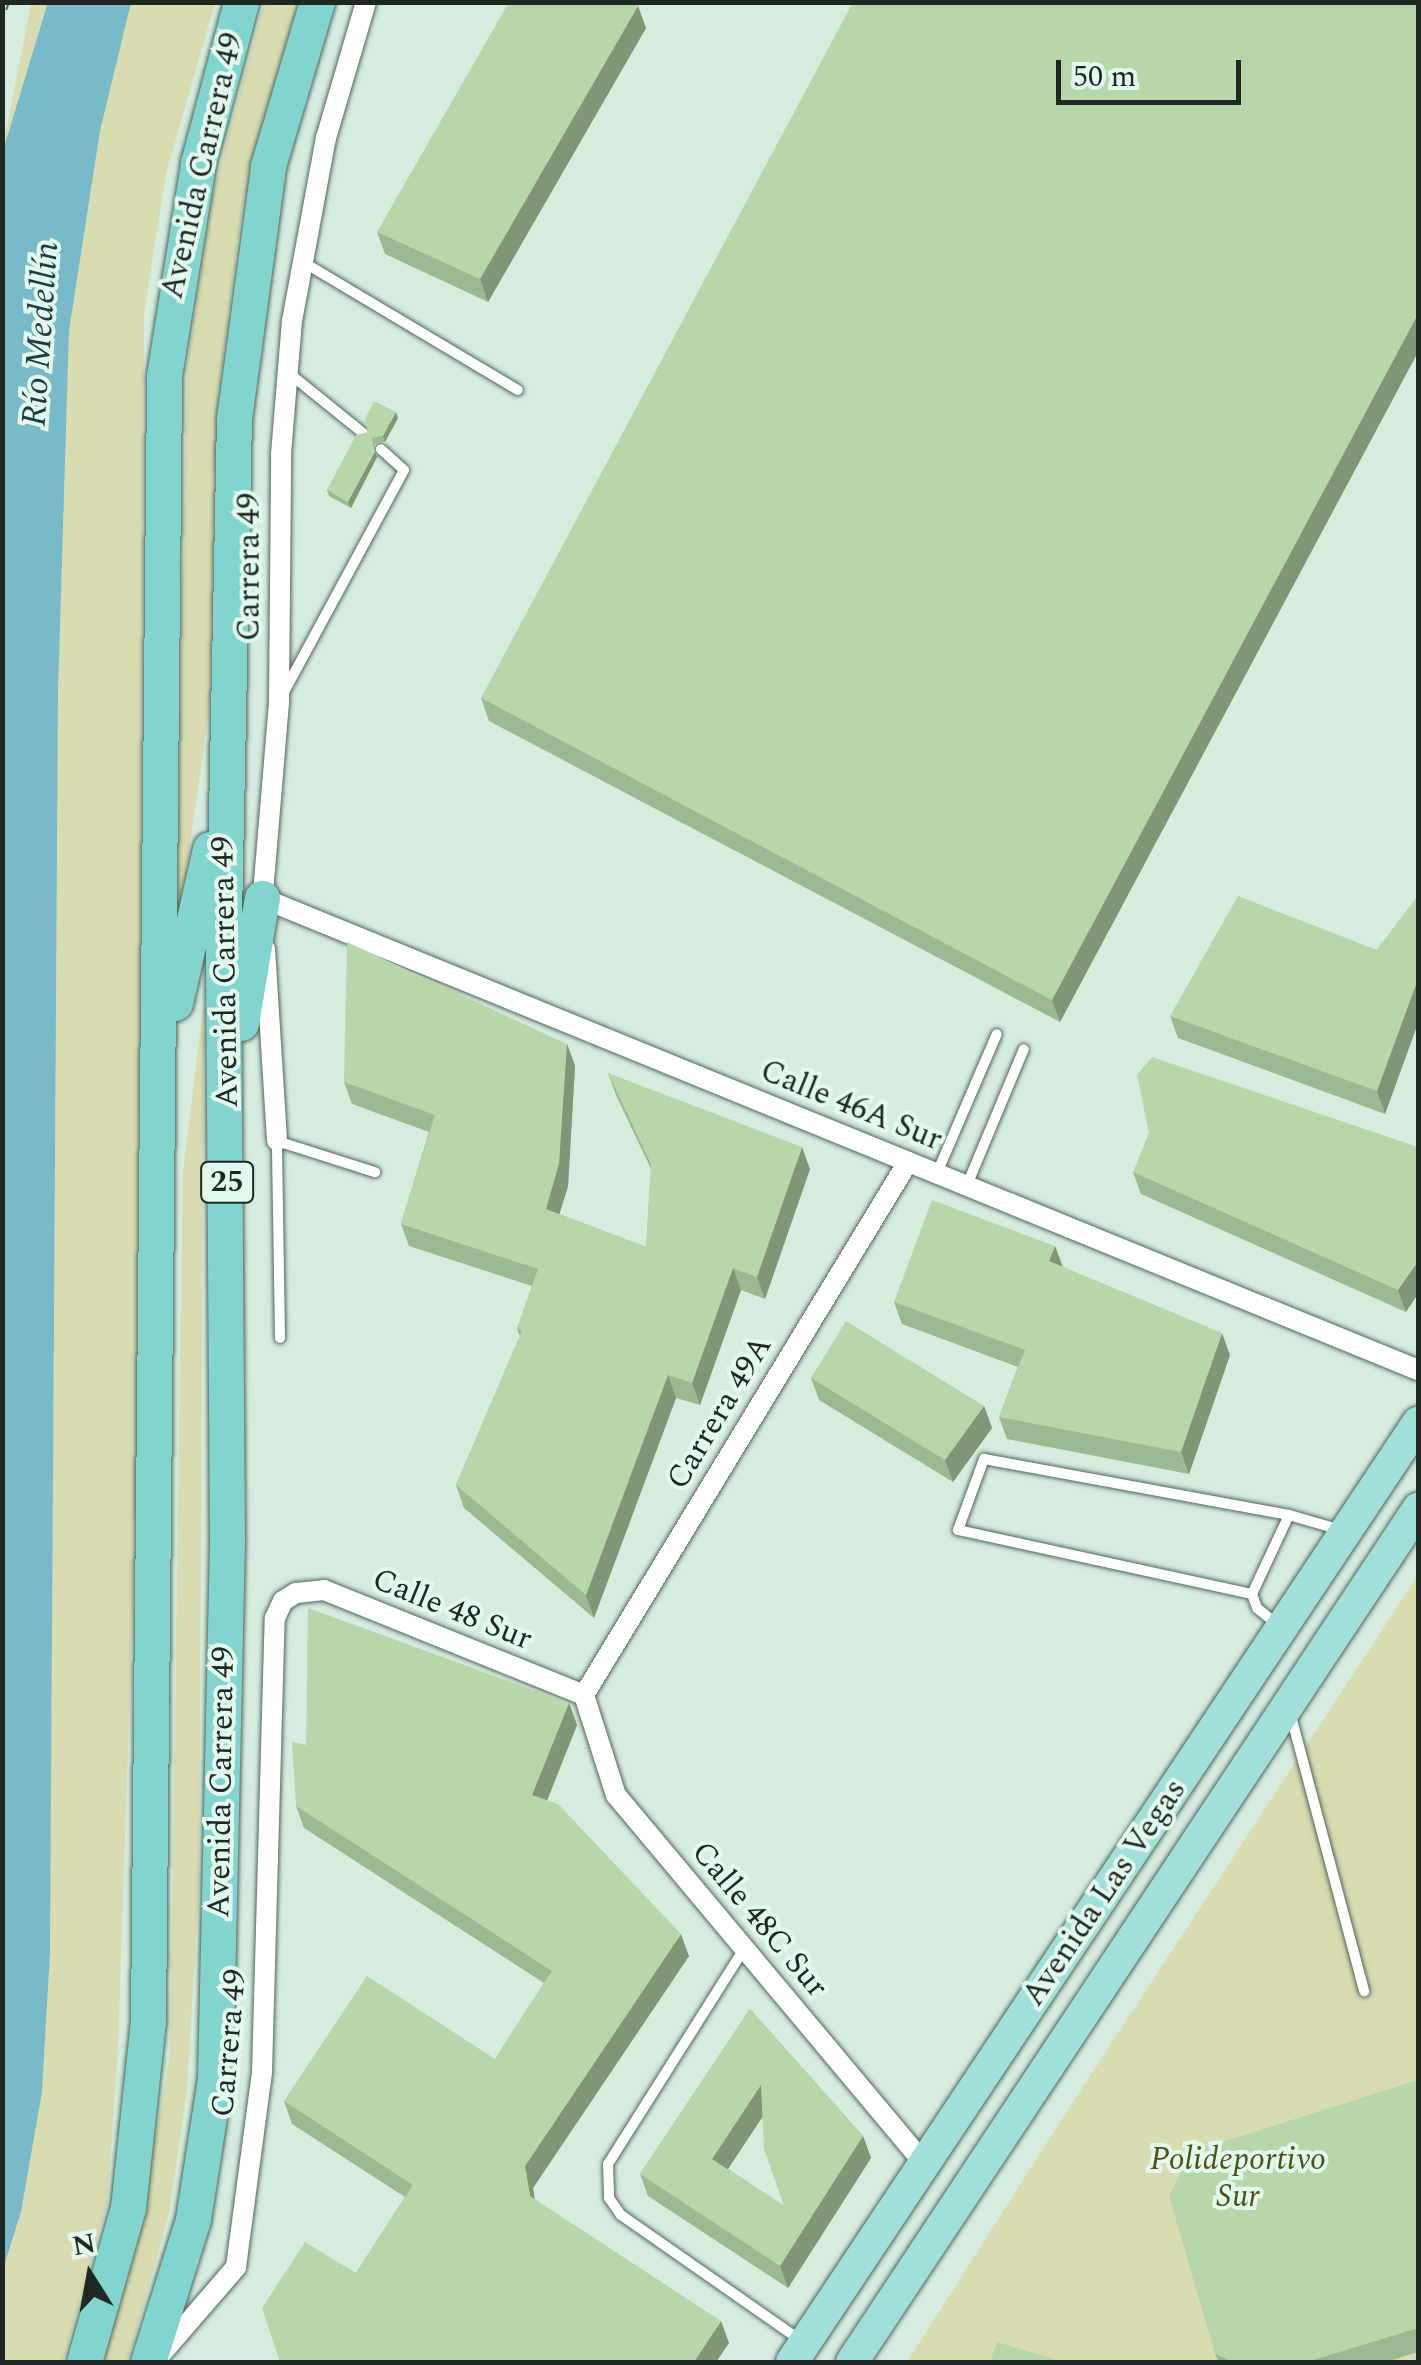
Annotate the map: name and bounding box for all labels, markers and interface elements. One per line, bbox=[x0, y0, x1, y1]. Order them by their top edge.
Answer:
street label: Avenida Carrera 49 bbox=[154, 29, 252, 303]
scale bar bbox=[1061, 40, 1246, 102]
text: 50 m bbox=[1073, 54, 1136, 100]
water label: Río Medellín bbox=[14, 240, 68, 428]
street label: Carrera 49 bbox=[231, 493, 269, 641]
street label: Avenida Carrera 49 bbox=[204, 836, 248, 1108]
street label: Calle 46A Sur bbox=[754, 1052, 948, 1160]
road number: 25 bbox=[200, 1157, 254, 1207]
street label: Carrera 49A bbox=[659, 1329, 781, 1497]
street label: Calle 48 Sur bbox=[367, 1561, 537, 1659]
street label: Avenida Carrera 49 bbox=[200, 1646, 244, 1918]
street label: Avenida Las Vegas bbox=[1015, 1772, 1195, 2014]
street label: Calle 48C Sur bbox=[683, 1834, 835, 2006]
street label: Carrera 49 bbox=[204, 1967, 256, 2119]
park label: Polideportivo Sur bbox=[1150, 2142, 1326, 2217]
text: N bbox=[69, 2222, 99, 2268]
north arrow bbox=[40, 2225, 140, 2325]

